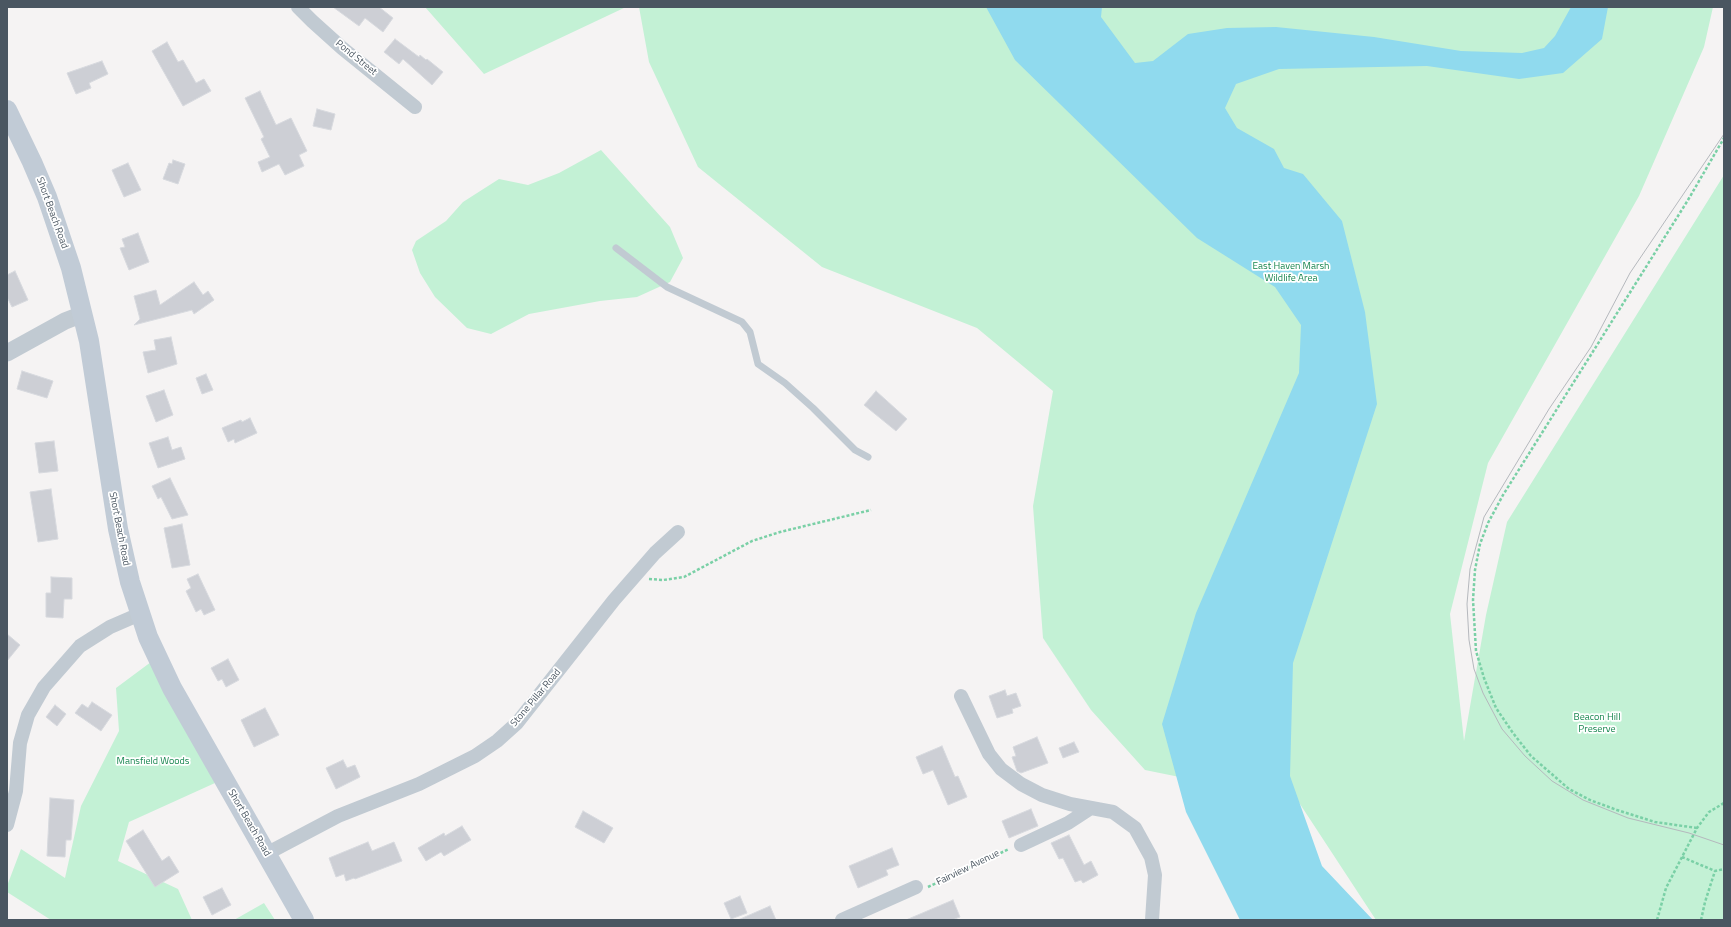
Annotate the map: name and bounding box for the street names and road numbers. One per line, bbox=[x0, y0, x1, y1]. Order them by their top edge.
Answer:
street label: Pond Street bbox=[333, 38, 379, 78]
street label: Short Beach Road bbox=[34, 176, 70, 250]
street label: Short Beach Road bbox=[106, 491, 132, 567]
street label: Stone Pillar Road bbox=[508, 667, 564, 729]
street label: Short Beach Road bbox=[225, 788, 273, 858]
street label: Fairview Avenue bbox=[935, 848, 1001, 888]

